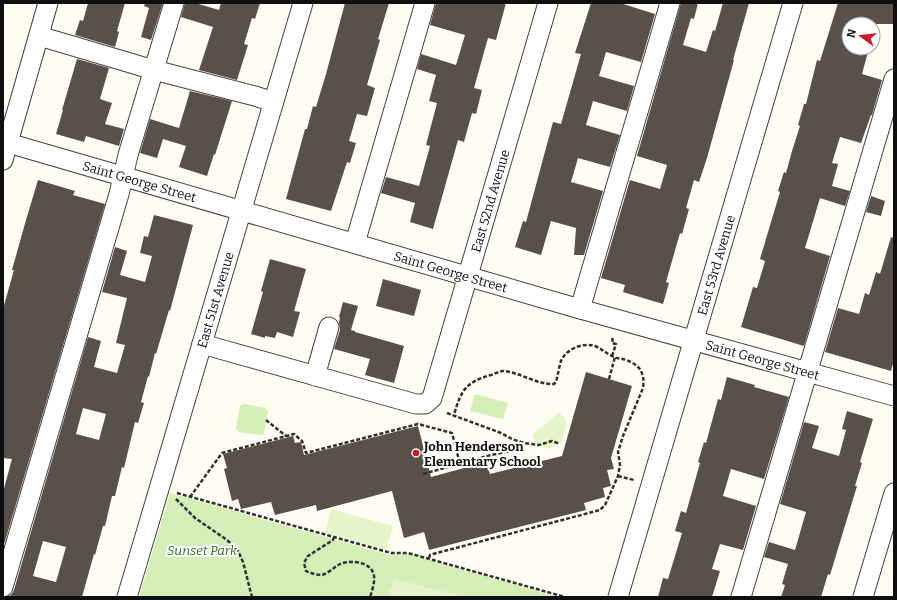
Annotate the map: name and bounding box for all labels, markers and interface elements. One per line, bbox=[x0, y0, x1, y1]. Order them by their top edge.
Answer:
north arrow bbox=[841, 16, 881, 56]
text: N bbox=[844, 27, 859, 39]
street label: East 52nd Avenue bbox=[468, 148, 512, 254]
street label: Saint George Street bbox=[81, 158, 198, 205]
street label: East 53rd Avenue bbox=[694, 213, 738, 317]
street label: Saint George Street bbox=[392, 248, 509, 295]
street label: East 51st Avenue bbox=[194, 250, 236, 350]
street label: Saint George Street bbox=[704, 337, 821, 383]
place label: John Henderson Elementary School bbox=[423, 439, 541, 469]
marker: John Henderson Elementary School bbox=[411, 448, 421, 458]
park label: Sunset Park bbox=[167, 543, 238, 558]

